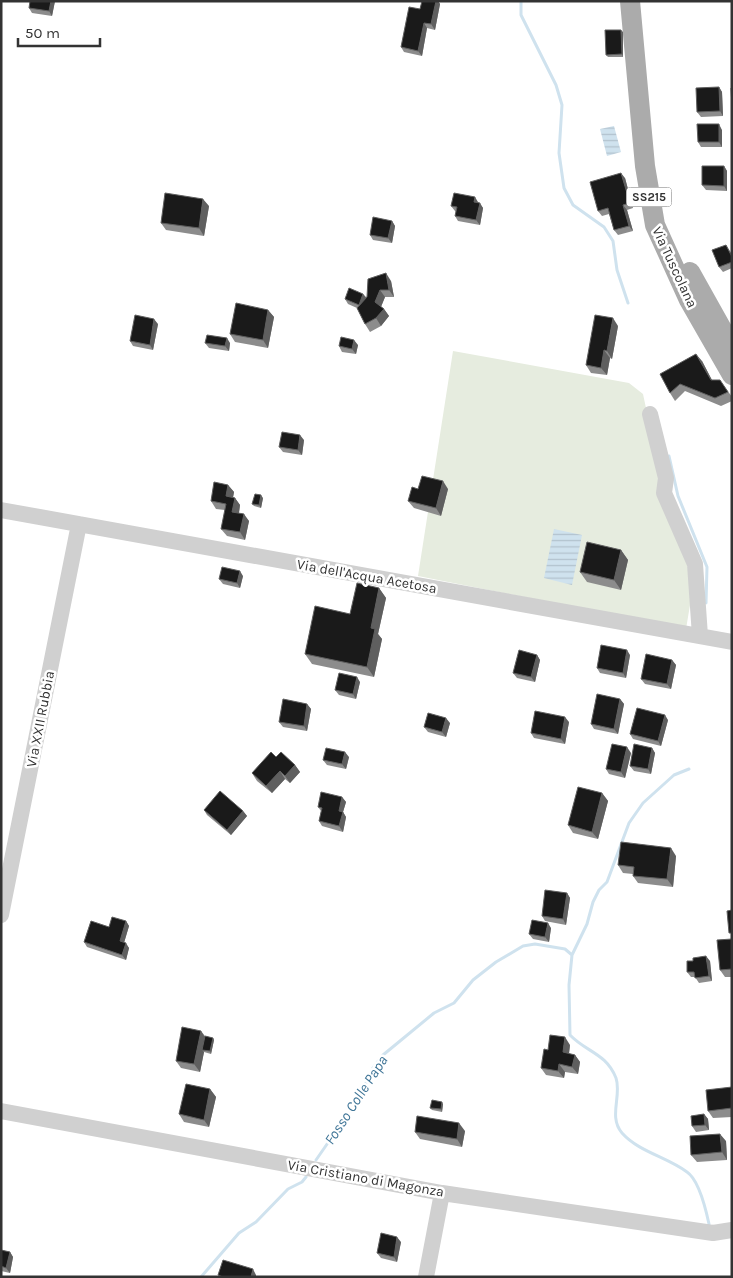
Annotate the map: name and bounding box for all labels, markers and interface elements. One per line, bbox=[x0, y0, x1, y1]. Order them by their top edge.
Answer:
scale bar bbox=[18, 15, 100, 47]
text: 50 m bbox=[25, 24, 60, 42]
road number: SS215 bbox=[626, 188, 672, 206]
street label: Via Tuscolana bbox=[648, 224, 701, 311]
street label: Via dell'Acqua Acetosa bbox=[296, 556, 438, 597]
street label: Via XXII Rubbia bbox=[23, 670, 58, 769]
water label: Fosso Colle Papa bbox=[320, 1052, 392, 1148]
street label: Via Cristiano di Magonza bbox=[286, 1156, 445, 1201]

